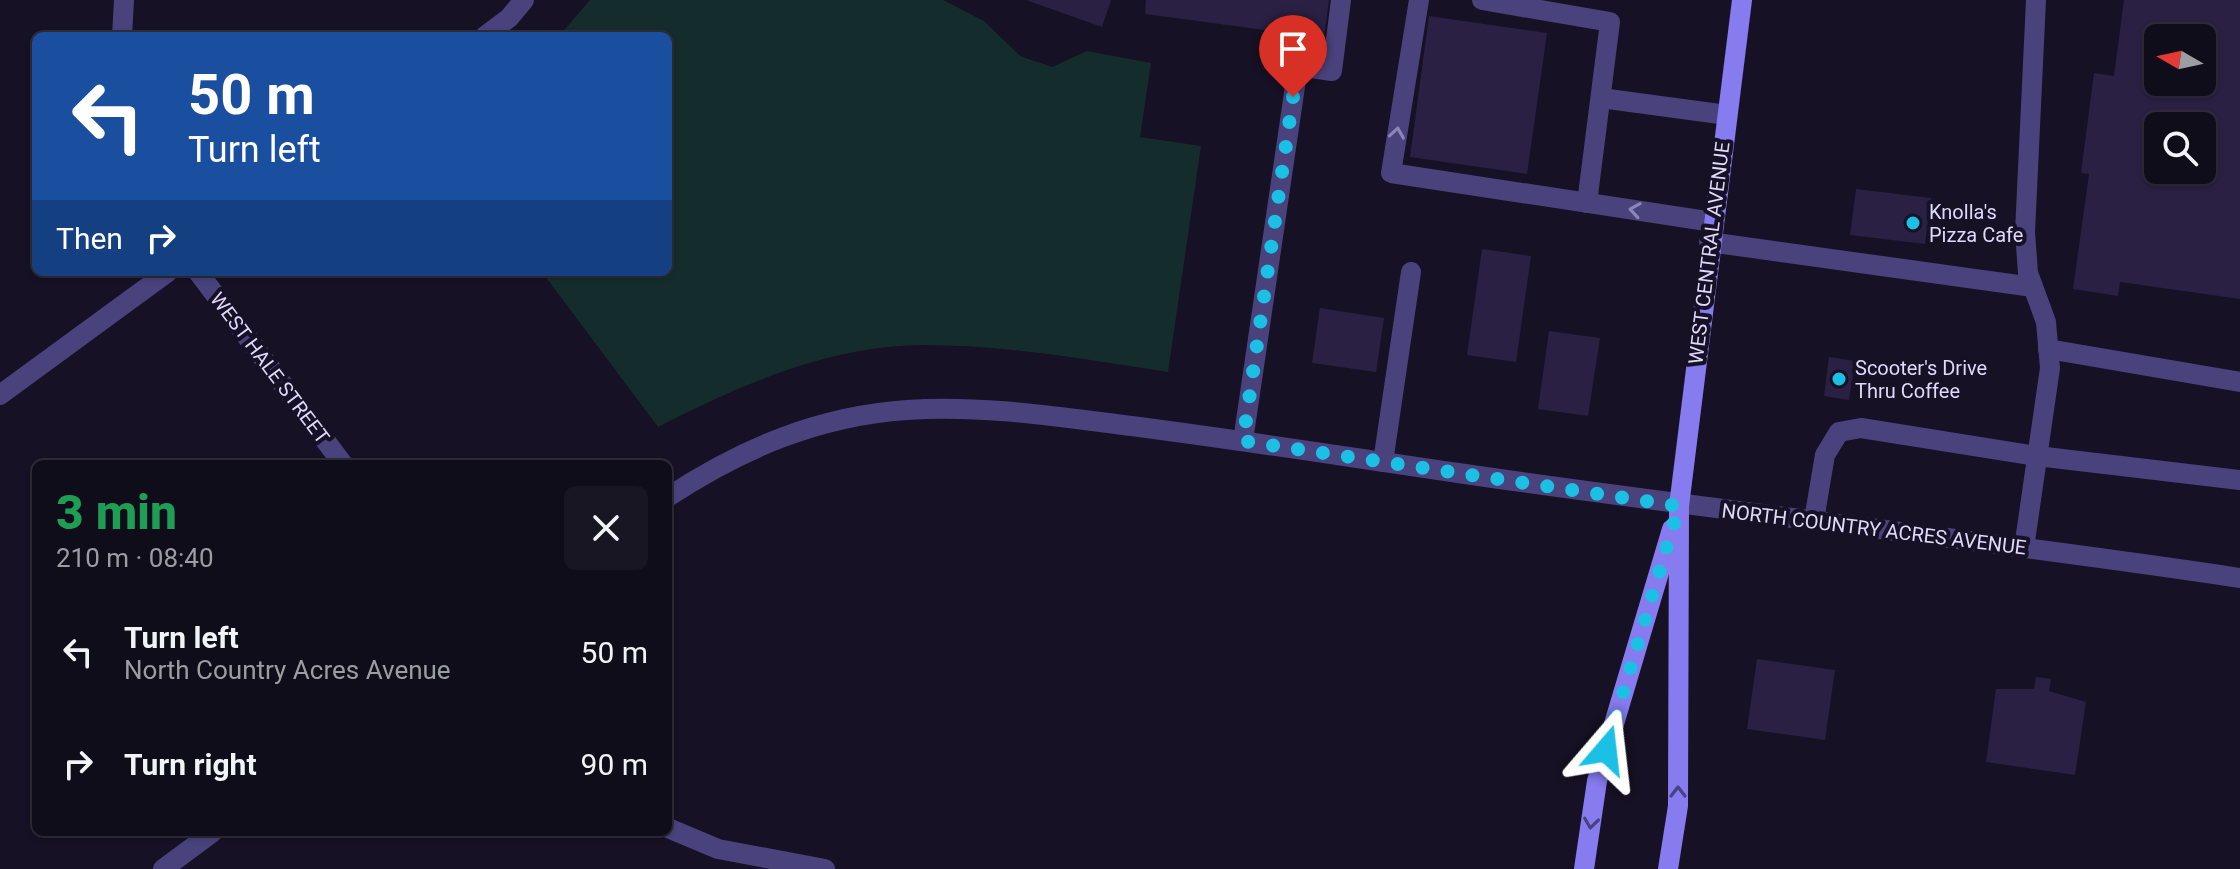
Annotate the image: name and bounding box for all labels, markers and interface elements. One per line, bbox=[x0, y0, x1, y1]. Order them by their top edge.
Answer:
pin bbox=[1259, 15, 1327, 97]
north arrow bbox=[2144, 24, 2216, 96]
map controls bbox=[2144, 24, 2216, 184]
icon: arrive bbox=[1271, 27, 1315, 71]
text: 50 m bbox=[188, 62, 315, 128]
icon: left bbox=[56, 64, 160, 168]
button: search bbox=[2144, 112, 2216, 184]
one-way arrow bbox=[1388, 127, 1405, 140]
text: Turn left bbox=[188, 129, 321, 171]
street label: WEST CENTRAL AVENUE bbox=[1683, 140, 1735, 366]
place label: Knolla's Pizza Cafe bbox=[1929, 200, 2023, 247]
one-way arrow bbox=[1629, 202, 1642, 219]
marker: Knolla's Pizza Cafe bbox=[1904, 214, 1922, 232]
icon: right bbox=[139, 216, 183, 260]
text: Then bbox=[56, 221, 123, 256]
street label: WEST HALE STREET bbox=[205, 288, 335, 448]
place label: Scooter's Drive Thru Coffee bbox=[1855, 356, 1987, 403]
marker: Scooter's Drive Thru Coffee bbox=[1830, 370, 1848, 388]
text: 3 min bbox=[56, 484, 177, 541]
button: close bbox=[564, 486, 648, 570]
street label: NORTH COUNTRY ACRES AVENUE bbox=[1720, 498, 2028, 560]
text: 210 m · 08:40 bbox=[56, 543, 214, 573]
text: Turn left bbox=[124, 620, 239, 655]
icon: left bbox=[56, 630, 100, 674]
text: 50 m bbox=[581, 635, 648, 670]
text: North Country Acres Avenue bbox=[124, 655, 451, 685]
position arrow bbox=[1564, 708, 1648, 792]
icon: right bbox=[56, 742, 100, 786]
text: Turn right bbox=[124, 747, 257, 782]
text: 90 m bbox=[581, 747, 648, 782]
one-way arrow bbox=[1669, 785, 1687, 798]
one-way arrow bbox=[1583, 816, 1600, 830]

